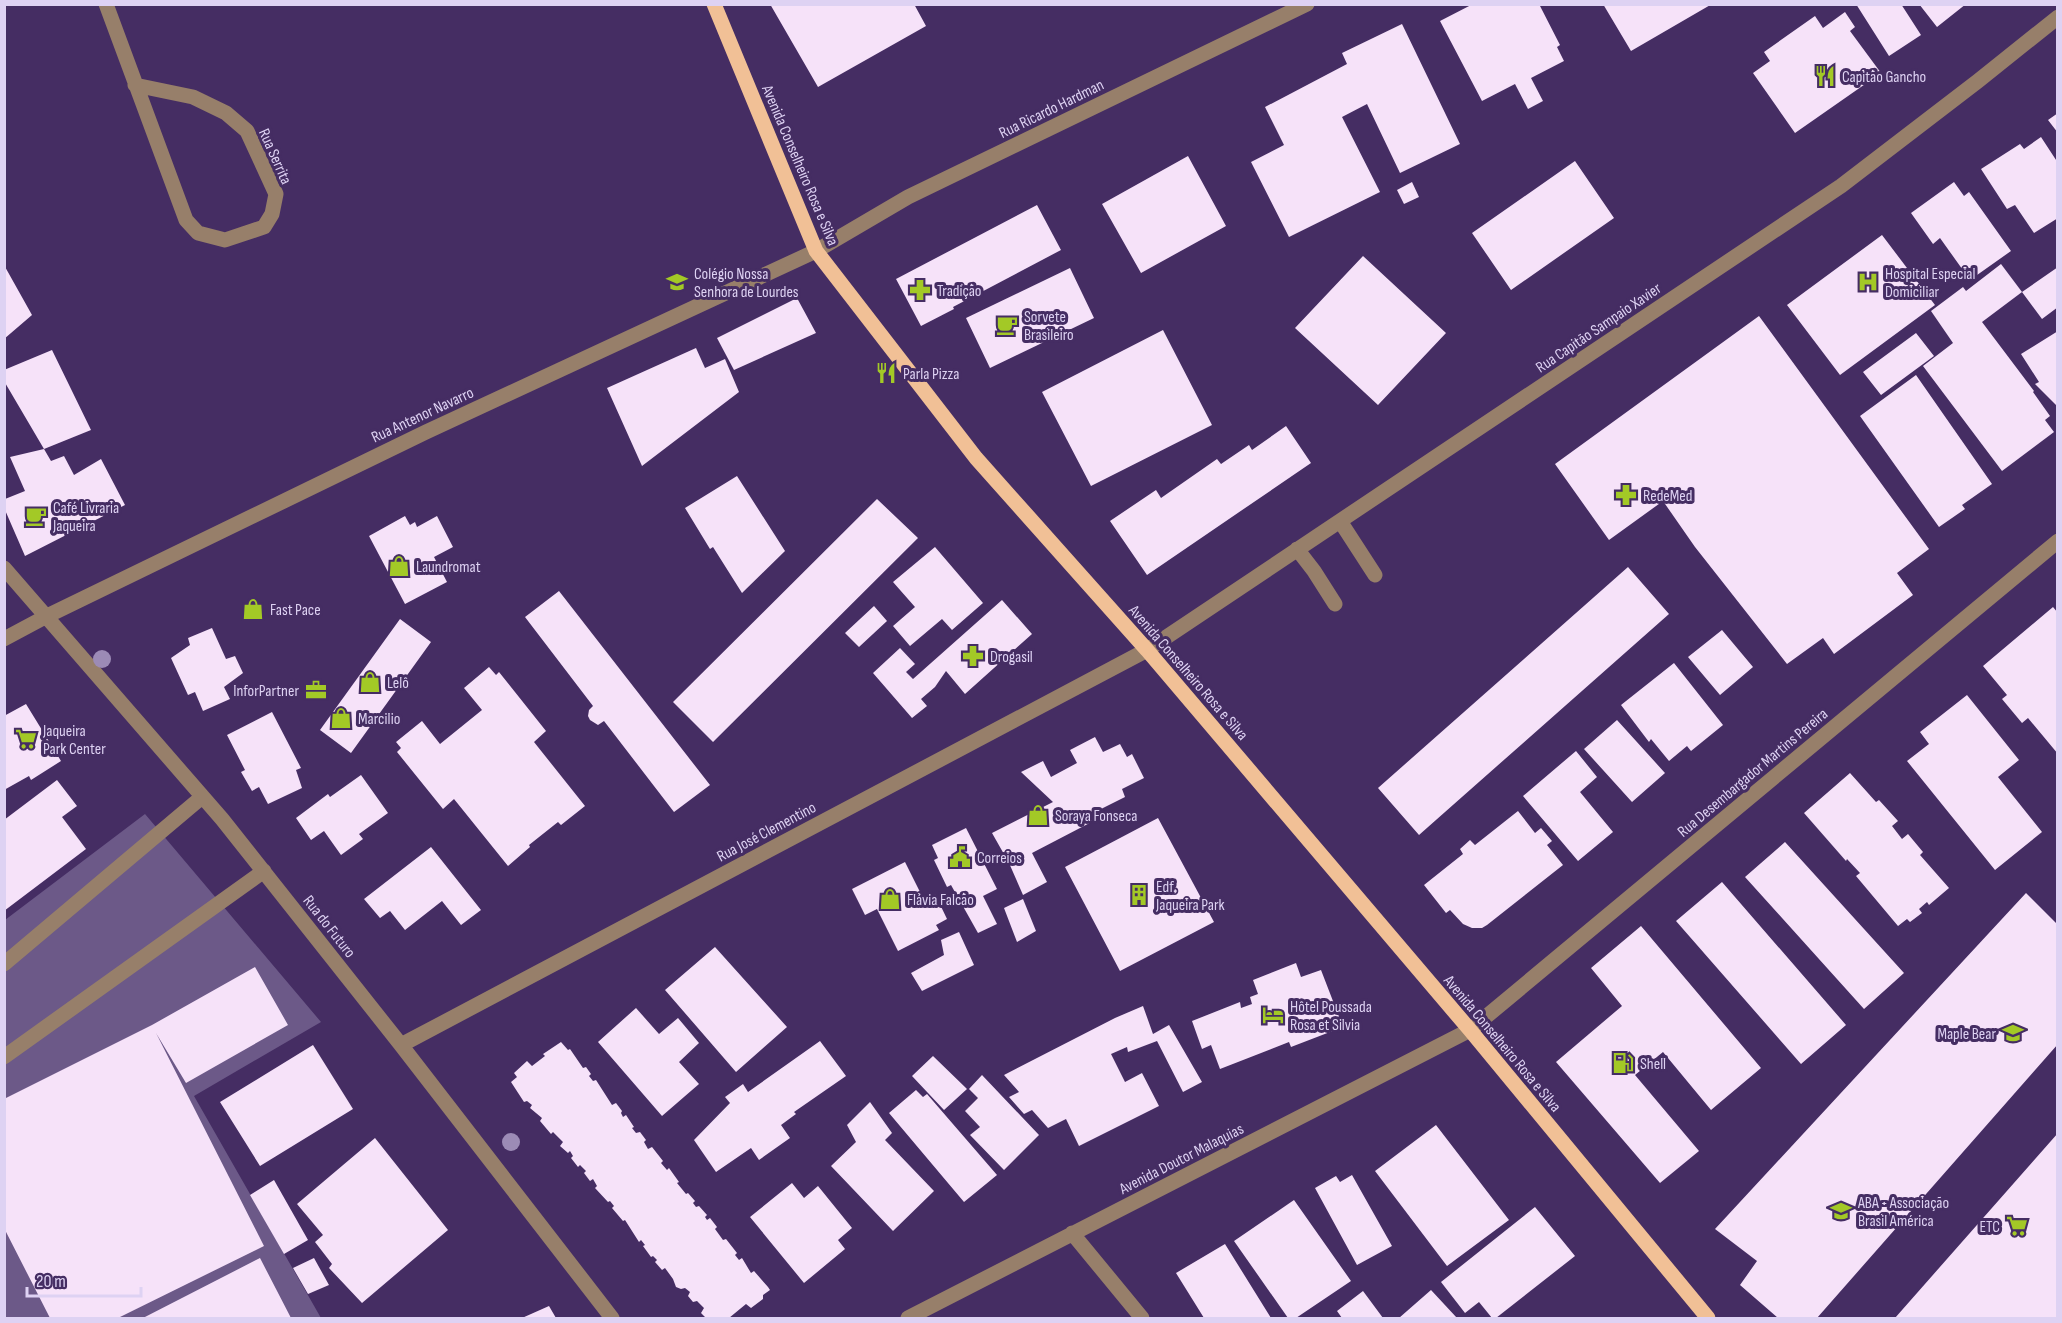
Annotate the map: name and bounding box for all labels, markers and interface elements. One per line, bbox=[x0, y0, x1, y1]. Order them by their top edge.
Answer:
restaurant icon: Capitão Gancho bbox=[1813, 64, 1837, 88]
place label: Capitão Gancho bbox=[1842, 68, 1926, 87]
street label: Rua Ricardo Hardman bbox=[996, 76, 1107, 143]
street label: Avenida Conselheiro Rosa e Silva bbox=[757, 82, 842, 249]
street label: Rua Serrita bbox=[254, 126, 295, 188]
place label: Colégio Nossa Senhora de Lourdes bbox=[694, 265, 799, 302]
place label: Hospital Especial Domiciliar bbox=[1885, 265, 1976, 302]
school or university icon: Colégio Nossa Senhora de Lourdes bbox=[665, 270, 689, 294]
hospital icon: Hospital Especial Domiciliar bbox=[1856, 270, 1880, 294]
pharmacy icon: Tradição bbox=[908, 278, 932, 302]
street label: Rua Capitão Sampaio Xavier bbox=[1532, 279, 1666, 377]
place label: Tradição bbox=[937, 282, 981, 301]
place label: Sorvete Brasileiro bbox=[1024, 308, 1074, 345]
cafe icon: Sorvete Brasileiro bbox=[995, 313, 1019, 337]
restaurant icon: Parla Pizza bbox=[874, 361, 898, 385]
place label: Parla Pizza bbox=[903, 365, 959, 384]
street label: Rua Antenor Navarro bbox=[369, 383, 477, 447]
pharmacy icon: RedeMed bbox=[1614, 483, 1638, 507]
place label: RedeMed bbox=[1643, 487, 1692, 506]
place label: Café Livraria Jaqueira bbox=[52, 499, 119, 536]
cafe icon: Café Livraria Jaqueira bbox=[24, 504, 48, 528]
shop icon: Laundromat bbox=[387, 554, 411, 578]
place label: Laundromat bbox=[416, 558, 481, 577]
shop icon: Fast Pace bbox=[241, 597, 265, 621]
place label: Fast Pace bbox=[270, 601, 321, 620]
street label: Avenida Conselheiro Rosa e Silva bbox=[1123, 601, 1252, 744]
pharmacy icon: Drogasil bbox=[961, 644, 985, 668]
place label: Drogasil bbox=[990, 648, 1033, 667]
shop icon: Lelô bbox=[358, 670, 382, 694]
place label: Lelô bbox=[387, 674, 409, 693]
office icon: InforPartner bbox=[304, 678, 328, 702]
place label: InforPartner bbox=[233, 682, 299, 701]
street label: Rua Desembargador Martins Pereira bbox=[1674, 705, 1832, 842]
shop icon: Marcilio bbox=[329, 706, 353, 730]
place label: Marcilio bbox=[358, 710, 400, 729]
place label: Jaqueira Park Center bbox=[42, 722, 106, 759]
supermarket icon: Jaqueira Park Center bbox=[14, 727, 38, 751]
street label: Rua José Clementino bbox=[714, 798, 820, 866]
shop icon: Soraya Fonseca bbox=[1026, 803, 1050, 827]
place label: Soraya Fonseca bbox=[1055, 807, 1137, 826]
public building icon: Correios bbox=[948, 845, 972, 869]
place label: Correios bbox=[977, 849, 1022, 868]
place label: Edf. Jaqueira Park bbox=[1155, 878, 1225, 915]
building icon: Edf. Jaqueira Park bbox=[1127, 883, 1151, 907]
shop icon: Flávia Falcão bbox=[878, 887, 902, 911]
place label: Flávia Falcão bbox=[907, 891, 974, 910]
street label: Rua do Futuro bbox=[299, 892, 359, 962]
street label: Avenida Conselheiro Rosa e Silva bbox=[1438, 971, 1565, 1116]
place label: Hôtel Poussada Rosa et Silvia bbox=[1290, 998, 1372, 1035]
hotel icon: Hôtel Poussada Rosa et Silvia bbox=[1261, 1003, 1285, 1027]
school or university icon: Maple Bear bbox=[2001, 1021, 2025, 1045]
place label: Maple Bear bbox=[1937, 1025, 1996, 1044]
fuel station icon: Shell bbox=[1611, 1051, 1635, 1075]
place label: Shell bbox=[1640, 1055, 1666, 1074]
street label: Avenida Doutor Malaquias bbox=[1115, 1120, 1247, 1199]
place label: ABA - Associação Brasil América bbox=[1857, 1194, 1949, 1231]
school or university icon: ABA - Associação Brasil América bbox=[1829, 1199, 1853, 1223]
supermarket icon: ETC bbox=[2005, 1214, 2029, 1238]
place label: ETC bbox=[1979, 1218, 2000, 1237]
scale bar bbox=[27, 1260, 141, 1298]
text: 20 m bbox=[36, 1271, 66, 1292]

